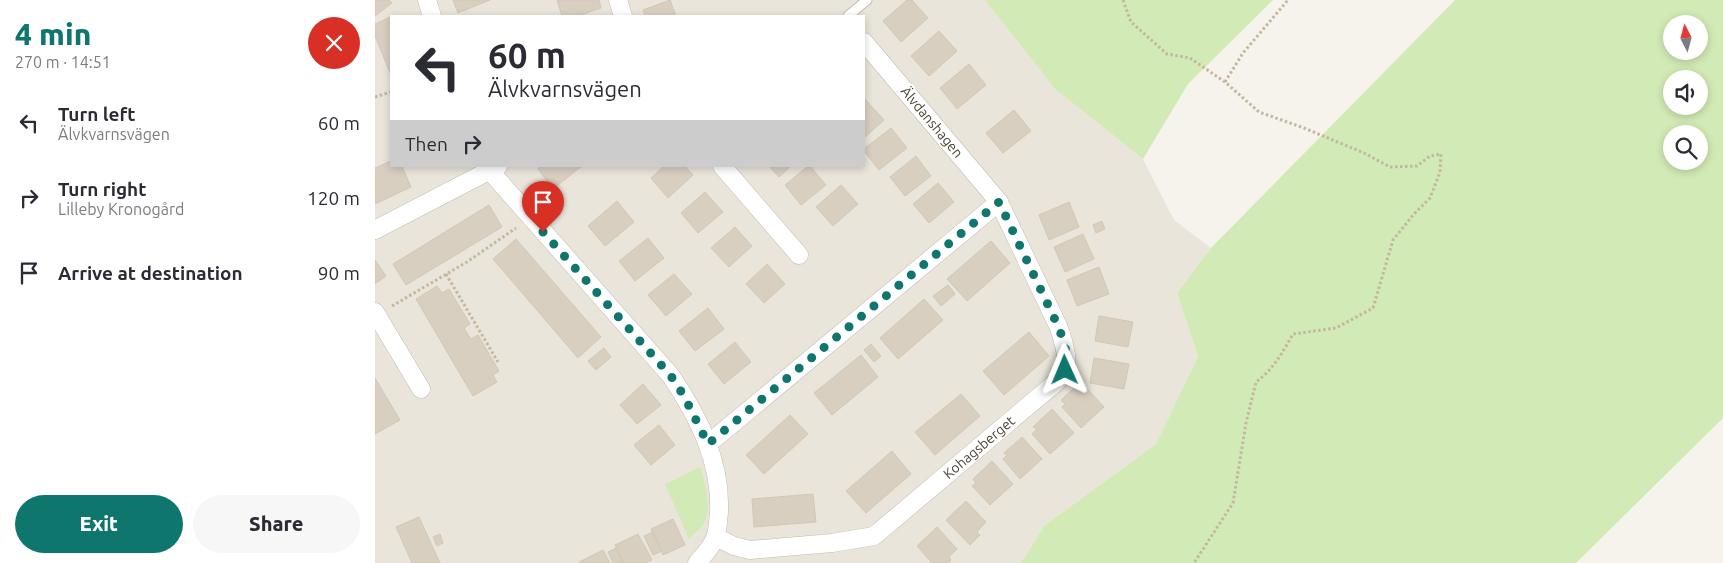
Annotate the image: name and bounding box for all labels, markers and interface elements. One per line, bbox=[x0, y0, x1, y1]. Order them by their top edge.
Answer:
north arrow bbox=[1663, 15, 1707, 60]
map controls bbox=[1663, 15, 1708, 170]
text: 4 min bbox=[15, 17, 91, 51]
button: close bbox=[308, 17, 360, 69]
icon: left bbox=[405, 35, 470, 100]
text: 60 m bbox=[488, 35, 566, 75]
text: 270 m · 14:51 bbox=[15, 53, 111, 71]
button: sound bbox=[1663, 70, 1708, 115]
text: Älvkvarnsvägen bbox=[488, 76, 642, 101]
street label: Älvdanshagen bbox=[898, 83, 966, 161]
text: Turn left bbox=[58, 103, 136, 125]
icon: left bbox=[15, 109, 43, 137]
text: 60 m bbox=[318, 112, 360, 134]
text: Älvkvarnsvägen bbox=[58, 125, 170, 143]
button: search bbox=[1663, 125, 1708, 170]
icon: right bbox=[458, 130, 486, 158]
text: Then bbox=[405, 133, 448, 155]
text: Turn right bbox=[58, 178, 146, 200]
pin bbox=[522, 181, 564, 232]
icon: right bbox=[15, 184, 43, 212]
text: 120 m bbox=[307, 187, 360, 209]
icon: arrive bbox=[529, 188, 557, 216]
text: Lilleby Kronogård bbox=[58, 200, 184, 218]
icon: arrive bbox=[15, 259, 43, 287]
text: Arrive at destination bbox=[58, 262, 243, 284]
text: 90 m bbox=[318, 262, 360, 284]
position arrow bbox=[1038, 343, 1090, 395]
street label: Kohagsberget bbox=[940, 412, 1018, 482]
button: Exit bbox=[15, 495, 183, 553]
button: Share bbox=[193, 495, 360, 553]

